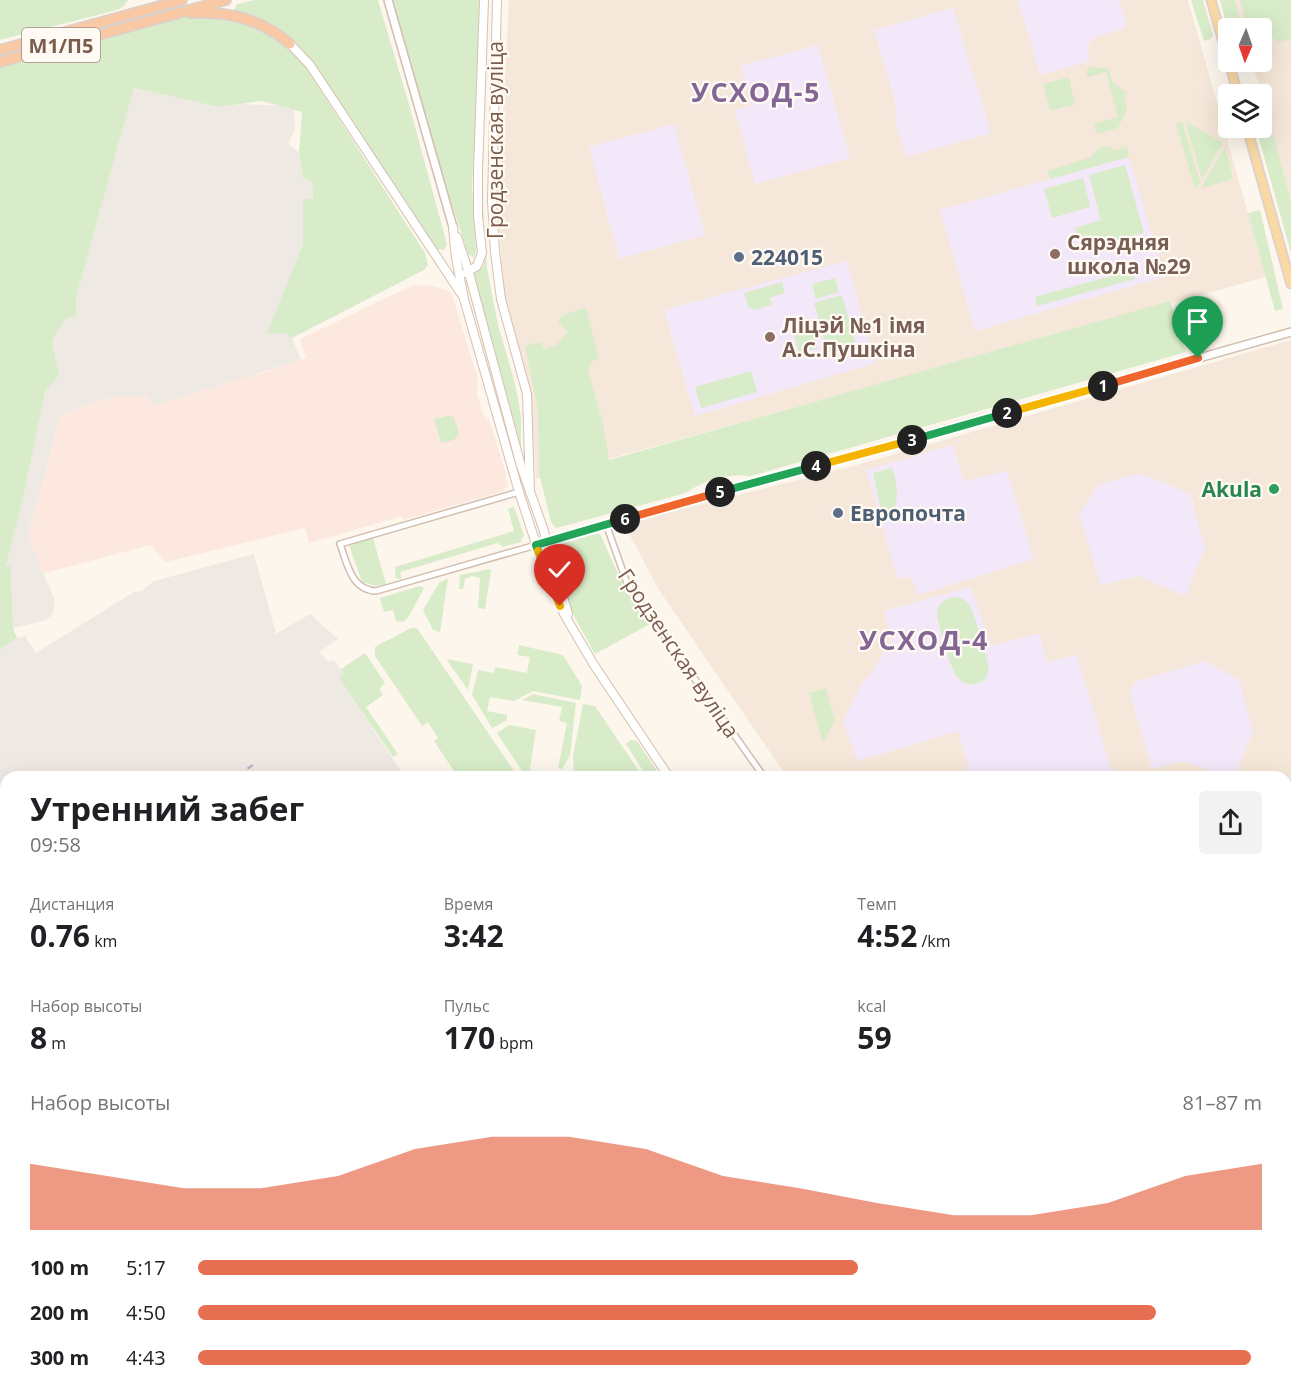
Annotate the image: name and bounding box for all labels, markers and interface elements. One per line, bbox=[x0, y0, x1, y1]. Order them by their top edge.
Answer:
north arrow bbox=[1218, 18, 1272, 72]
map controls bbox=[1218, 18, 1272, 138]
road number: М1/П5 bbox=[22, 28, 100, 62]
street label: Гродзенская вуліца bbox=[481, 41, 509, 239]
district label: УСХОД-5 bbox=[691, 73, 821, 110]
button: layers bbox=[1218, 84, 1272, 138]
place label: Сярэдняя школа №29 bbox=[1067, 228, 1191, 280]
place label: 224015 bbox=[751, 243, 823, 271]
marker: Сярэдняя школа №29 bbox=[1048, 247, 1062, 261]
marker: 224015 bbox=[732, 250, 746, 264]
pin bbox=[1172, 296, 1223, 358]
icon: arrive bbox=[1181, 305, 1214, 338]
place label: Ліцэй №1 імя А.С.Пушкіна bbox=[782, 311, 925, 363]
marker: Ліцэй №1 імя А.С.Пушкіна bbox=[763, 330, 777, 344]
pin: 1 bbox=[1088, 371, 1118, 401]
text: 1 bbox=[1098, 375, 1108, 397]
pin: 2 bbox=[992, 398, 1022, 428]
text: 2 bbox=[1002, 402, 1012, 424]
pin: 3 bbox=[897, 425, 927, 455]
text: 3 bbox=[907, 429, 917, 451]
pin: 4 bbox=[801, 451, 831, 481]
text: 4 bbox=[811, 455, 821, 477]
place label: Akula bbox=[1202, 475, 1262, 503]
pin: 5 bbox=[705, 477, 735, 507]
text: 5 bbox=[715, 481, 725, 503]
marker: Akula bbox=[1267, 482, 1281, 496]
place label: Европочта bbox=[850, 499, 966, 527]
pin: 6 bbox=[610, 504, 640, 534]
marker: Европочта bbox=[831, 506, 845, 520]
text: 6 bbox=[620, 508, 630, 530]
pin bbox=[534, 544, 585, 606]
icon: check bbox=[543, 553, 576, 586]
street label: Гродзенская вуліца bbox=[612, 563, 746, 743]
district label: УСХОД-4 bbox=[859, 621, 989, 658]
text: Утренний забег bbox=[30, 786, 304, 831]
button: share bbox=[1199, 791, 1262, 854]
text: 09:58 bbox=[30, 831, 81, 858]
text: Дистанция bbox=[30, 893, 114, 915]
text: Время bbox=[444, 893, 493, 915]
text: Темп bbox=[857, 893, 897, 915]
text: 0.76 bbox=[30, 915, 90, 956]
text: 3:42 bbox=[444, 915, 504, 956]
text: 4:52 bbox=[857, 915, 917, 956]
text: km bbox=[90, 930, 117, 952]
text: /km bbox=[917, 930, 951, 952]
text: Набор высоты bbox=[30, 995, 142, 1017]
text: Пульс bbox=[444, 995, 490, 1017]
text: kcal bbox=[857, 995, 886, 1017]
text: 8 bbox=[30, 1017, 47, 1058]
text: 170 bbox=[444, 1017, 495, 1058]
text: 59 bbox=[857, 1017, 892, 1058]
text: m bbox=[47, 1032, 66, 1054]
text: bpm bbox=[495, 1032, 534, 1054]
text: Набор высоты bbox=[30, 1089, 170, 1116]
text: 81–87 m bbox=[1183, 1089, 1262, 1116]
text: 100 m bbox=[30, 1254, 89, 1281]
text: 5:17 bbox=[126, 1254, 166, 1281]
text: 200 m bbox=[30, 1299, 89, 1326]
text: 4:50 bbox=[126, 1299, 166, 1326]
text: 300 m bbox=[30, 1344, 89, 1371]
text: 4:43 bbox=[126, 1344, 166, 1371]

